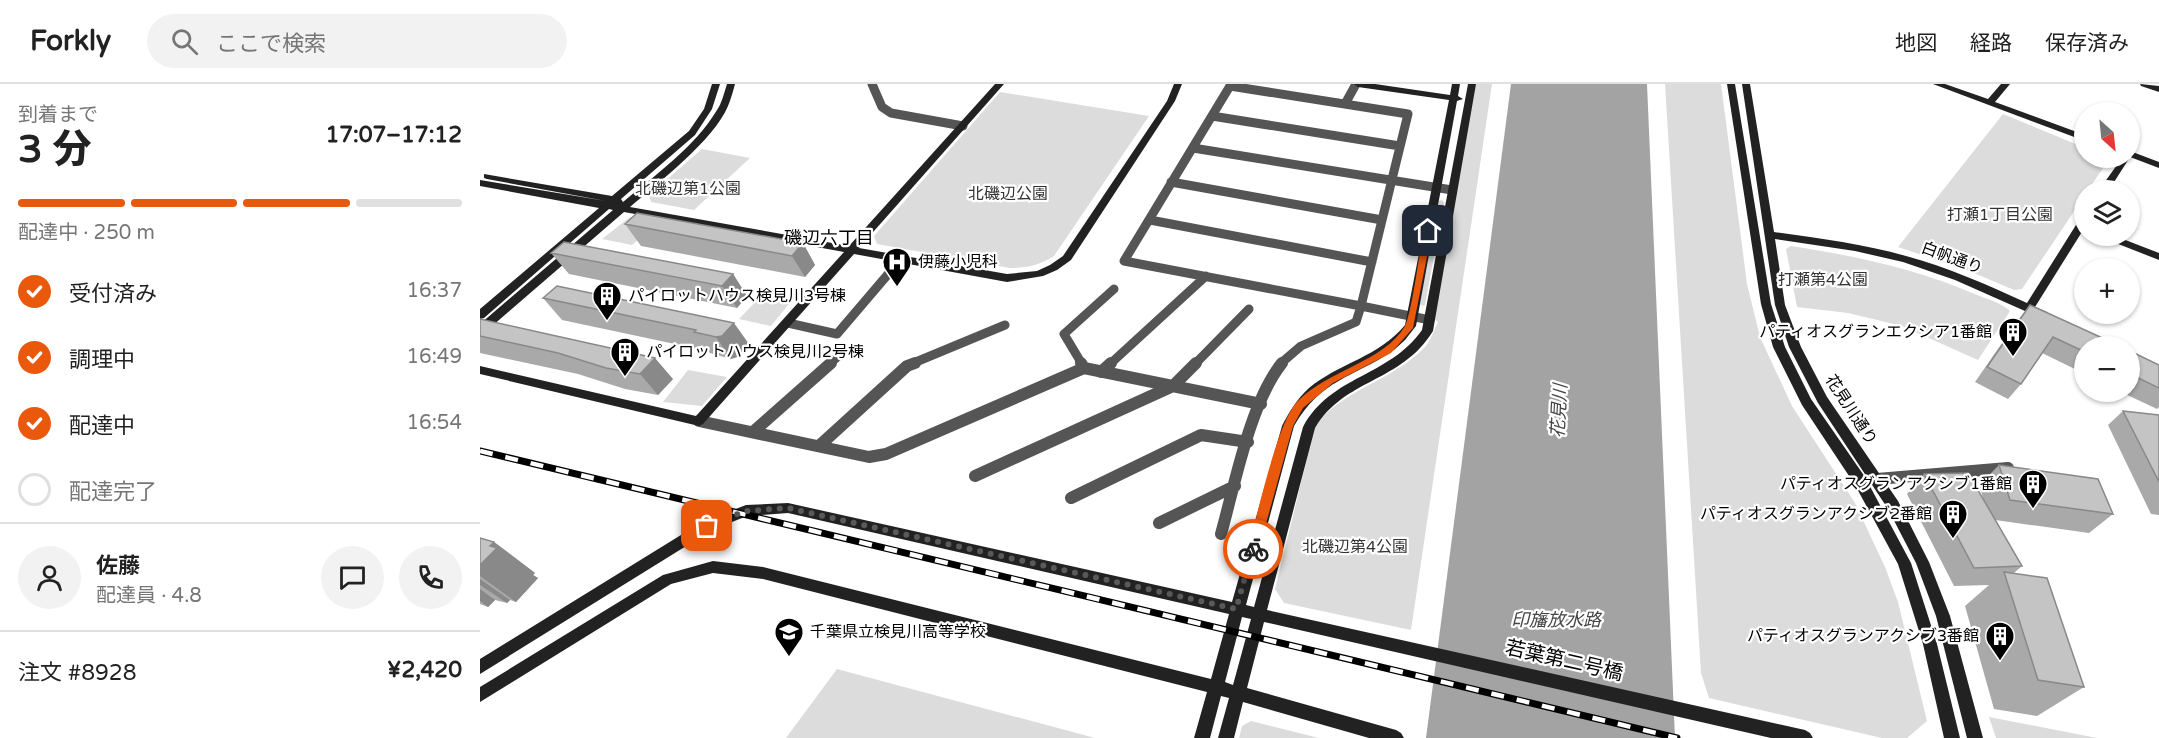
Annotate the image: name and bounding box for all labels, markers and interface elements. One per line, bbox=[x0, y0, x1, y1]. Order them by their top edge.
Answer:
search box bbox=[147, 14, 567, 68]
text: Forkly bbox=[30, 24, 111, 58]
icon: search bbox=[168, 25, 201, 58]
text: ここで検索 bbox=[216, 31, 326, 57]
text: 地図 bbox=[1895, 31, 1937, 56]
text: 経路 bbox=[1970, 31, 2012, 56]
text: 保存済み bbox=[2045, 31, 2129, 56]
north arrow bbox=[2074, 102, 2140, 168]
map controls bbox=[2074, 102, 2140, 402]
text: 到着まで bbox=[18, 103, 98, 127]
text: 17:07–17:12 bbox=[325, 122, 462, 148]
text: 3 分 bbox=[18, 126, 92, 173]
park label: 北磯辺第1公園 bbox=[635, 179, 741, 199]
button: layers bbox=[2074, 180, 2140, 246]
park label: 北磯辺公園 bbox=[968, 184, 1048, 204]
pin bbox=[1402, 205, 1453, 256]
park label: 打瀬1丁目公園 bbox=[1947, 205, 2053, 225]
icon: home bbox=[1411, 214, 1444, 247]
text: 配達中 · 250 m bbox=[18, 221, 155, 245]
district label: 磯辺六丁目 bbox=[784, 227, 874, 249]
street label: 白帆通り bbox=[1919, 238, 1985, 278]
hospital icon: 伊藤小児科 bbox=[881, 246, 913, 288]
place label: 伊藤小児科 bbox=[918, 252, 998, 272]
button: + bbox=[2074, 258, 2140, 324]
park label: 打瀬第4公園 bbox=[1778, 270, 1868, 290]
icon: check bbox=[18, 275, 51, 308]
text: 16:37 bbox=[407, 279, 462, 303]
building icon: パイロットハウス検見川3号棟 bbox=[591, 280, 623, 322]
text: 受付済み bbox=[69, 281, 157, 307]
place label: パイロットハウス検見川3号棟 bbox=[628, 286, 846, 306]
building icon: パティオスグランエクシア1番館 bbox=[1997, 316, 2029, 358]
place label: パティオスグランエクシア1番館 bbox=[1759, 322, 1992, 342]
building icon: パイロットハウス検見川2号棟 bbox=[609, 336, 641, 378]
button: − bbox=[2074, 336, 2140, 402]
icon: check bbox=[18, 341, 51, 374]
place label: パイロットハウス検見川2号棟 bbox=[646, 342, 864, 362]
text: 16:49 bbox=[407, 345, 462, 369]
text: 調理中 bbox=[69, 347, 135, 373]
street label: 花見川通り bbox=[1821, 371, 1881, 449]
water label: 花見川 bbox=[1547, 381, 1572, 439]
icon: check bbox=[18, 407, 51, 440]
text: 16:54 bbox=[407, 411, 462, 435]
text: 配達中 bbox=[69, 413, 135, 439]
building icon: パティオスグランアクシブ1番館 bbox=[2017, 468, 2049, 510]
place label: パティオスグランアクシブ1番館 bbox=[1780, 474, 2012, 494]
text: 配達完了 bbox=[69, 479, 157, 505]
building icon: パティオスグランアクシブ2番館 bbox=[1937, 498, 1969, 540]
pin bbox=[681, 500, 732, 551]
place label: パティオスグランアクシブ2番館 bbox=[1700, 504, 1932, 524]
icon: bag bbox=[690, 509, 723, 542]
courier bbox=[1223, 519, 1283, 579]
icon: bike bbox=[1237, 533, 1270, 566]
park label: 北磯辺第4公園 bbox=[1302, 537, 1408, 557]
button: person bbox=[18, 546, 81, 609]
button: chat bbox=[321, 546, 384, 609]
button: phone bbox=[399, 546, 462, 609]
text: 佐藤 bbox=[96, 553, 140, 579]
text: 配達員 · 4.8 bbox=[96, 584, 202, 608]
water label: 印旛放水路 bbox=[1511, 609, 1603, 631]
school or university icon: 千葉県立検見川高等学校 bbox=[773, 616, 805, 658]
building icon: パティオスグランアクシブ3番館 bbox=[1984, 620, 2016, 662]
place label: 千葉県立検見川高等学校 bbox=[810, 622, 986, 642]
place label: パティオスグランアクシブ3番館 bbox=[1747, 626, 1979, 646]
street label: 若葉第二号橋 bbox=[1503, 636, 1625, 686]
text: ¥2,420 bbox=[387, 657, 462, 683]
text: 注文 #8928 bbox=[18, 660, 136, 686]

